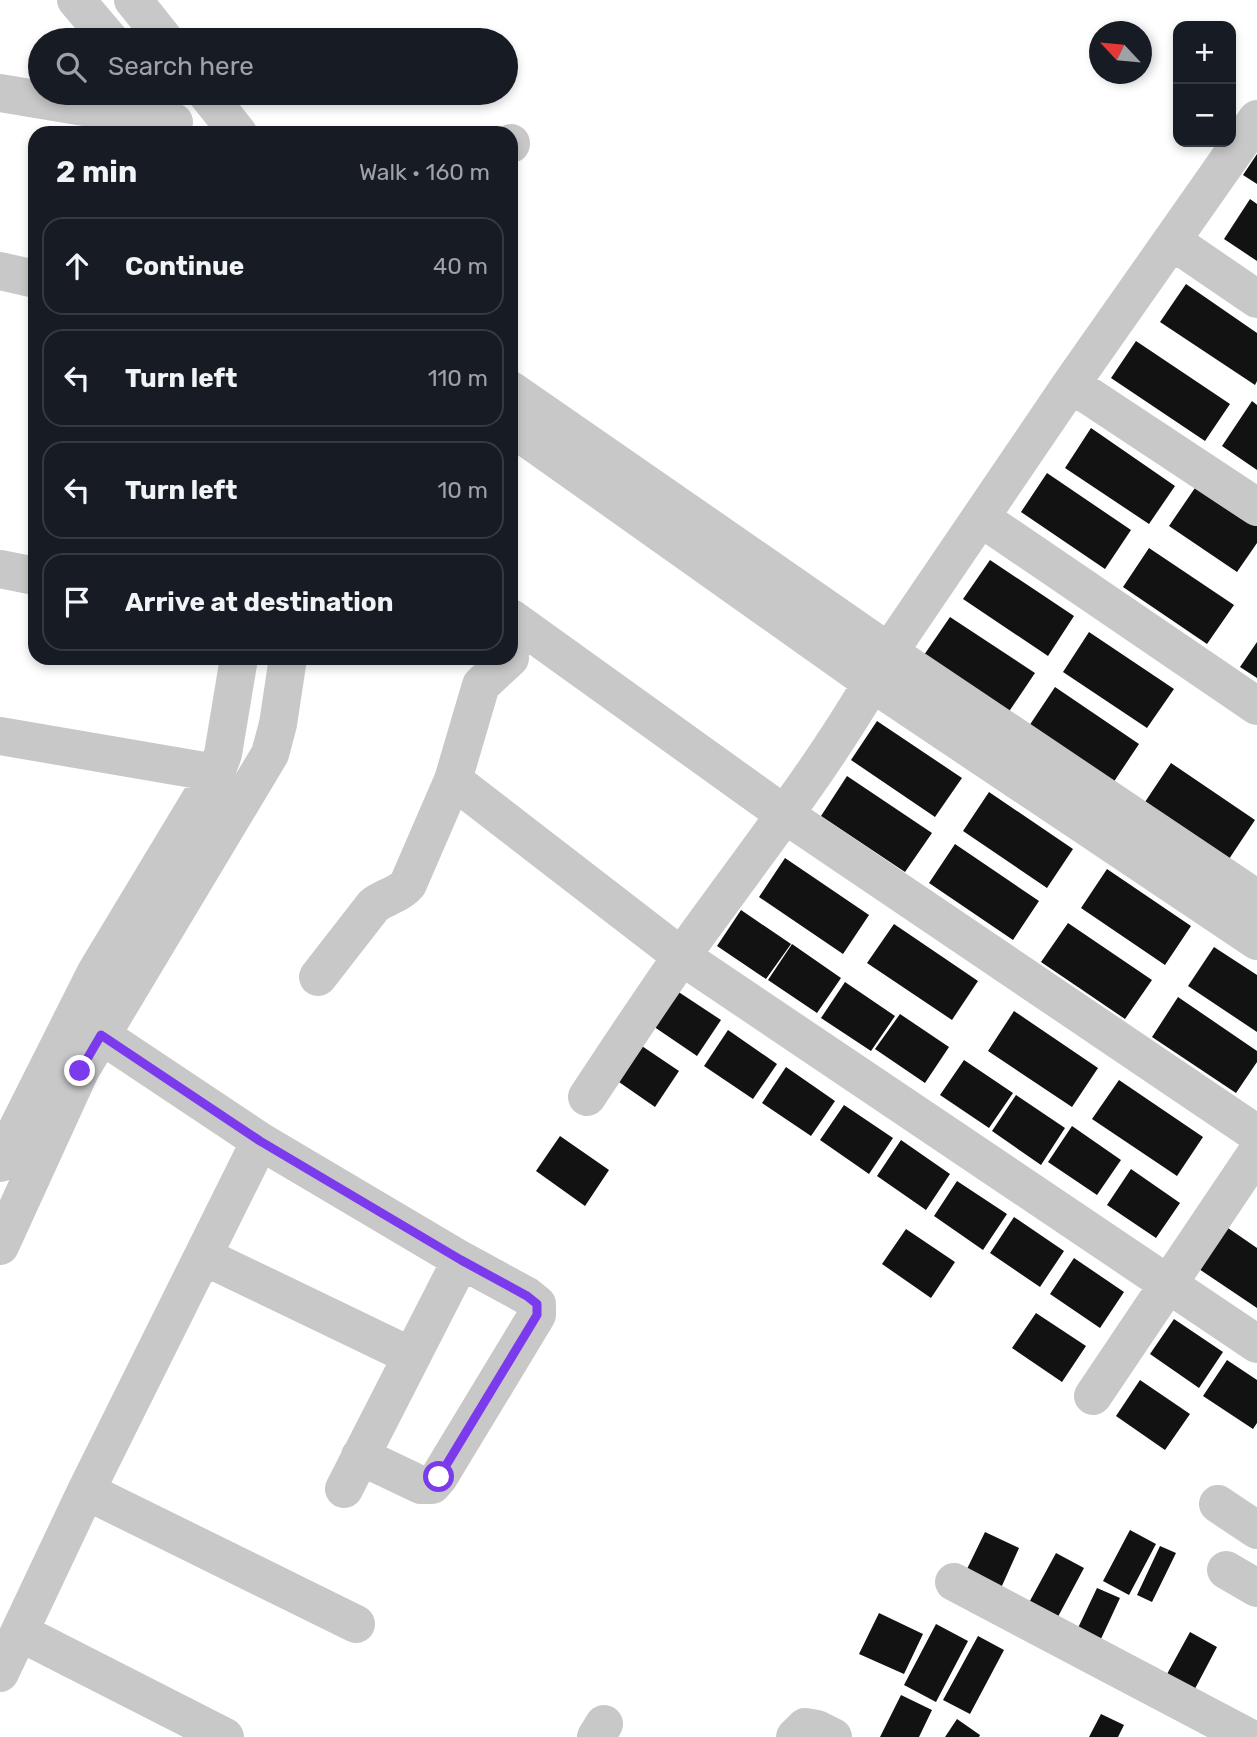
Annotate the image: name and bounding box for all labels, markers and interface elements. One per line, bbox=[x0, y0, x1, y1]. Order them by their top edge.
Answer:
north arrow bbox=[1089, 21, 1152, 84]
map controls bbox=[1173, 21, 1236, 147]
button: + bbox=[1173, 21, 1236, 84]
search box bbox=[28, 28, 518, 105]
icon: search bbox=[52, 48, 90, 86]
text: Search here bbox=[108, 51, 254, 82]
button: − bbox=[1173, 84, 1236, 147]
text: 2 min bbox=[56, 154, 137, 190]
text: Walk · 160 m bbox=[359, 158, 490, 186]
icon: ahead bbox=[58, 247, 96, 285]
text: Continue bbox=[125, 251, 244, 282]
text: 40 m bbox=[433, 252, 488, 280]
icon: left bbox=[58, 359, 96, 397]
text: Turn left bbox=[125, 363, 237, 394]
text: 110 m bbox=[428, 364, 488, 392]
icon: left bbox=[58, 471, 96, 509]
text: Turn left bbox=[125, 475, 237, 506]
text: 10 m bbox=[437, 476, 488, 504]
icon: arrive bbox=[58, 583, 96, 621]
text: Arrive at destination bbox=[125, 587, 393, 618]
route end bbox=[64, 1055, 95, 1086]
route start bbox=[423, 1461, 454, 1492]

